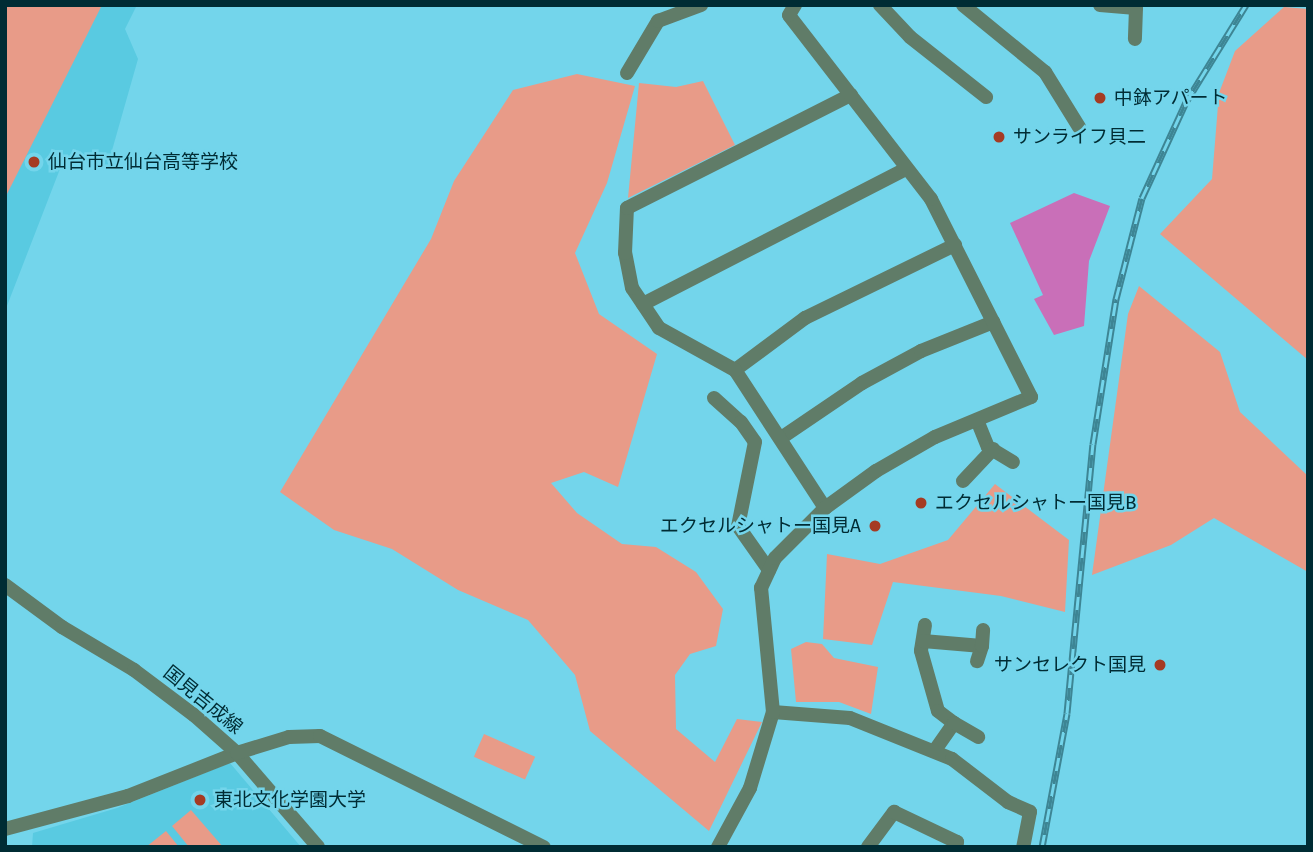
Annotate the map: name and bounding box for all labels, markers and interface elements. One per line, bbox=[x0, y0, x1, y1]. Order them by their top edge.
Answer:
place label: 中鉢アパート bbox=[1114, 87, 1228, 109]
marker: 中鉢アパート bbox=[1092, 90, 1108, 106]
place label: サンライフ貝二 bbox=[1013, 126, 1146, 148]
marker: サンライフ貝二 bbox=[991, 129, 1007, 145]
place label: 仙台市立仙台高等学校 bbox=[48, 151, 238, 173]
marker: 仙台市立仙台高等学校 bbox=[26, 154, 42, 170]
place label: エクセルシャトー国見B bbox=[935, 492, 1137, 514]
marker: エクセルシャトー国見B bbox=[913, 495, 929, 511]
place label: エクセルシャトー国見A bbox=[660, 515, 861, 537]
marker: エクセルシャトー国見A bbox=[867, 518, 883, 534]
place label: サンセレクト国見 bbox=[994, 654, 1146, 676]
marker: サンセレクト国見 bbox=[1152, 657, 1168, 673]
street label: 国見吉成線 bbox=[159, 661, 247, 739]
place label: 東北文化学園大学 bbox=[214, 789, 366, 811]
marker: 東北文化学園大学 bbox=[192, 792, 208, 808]

